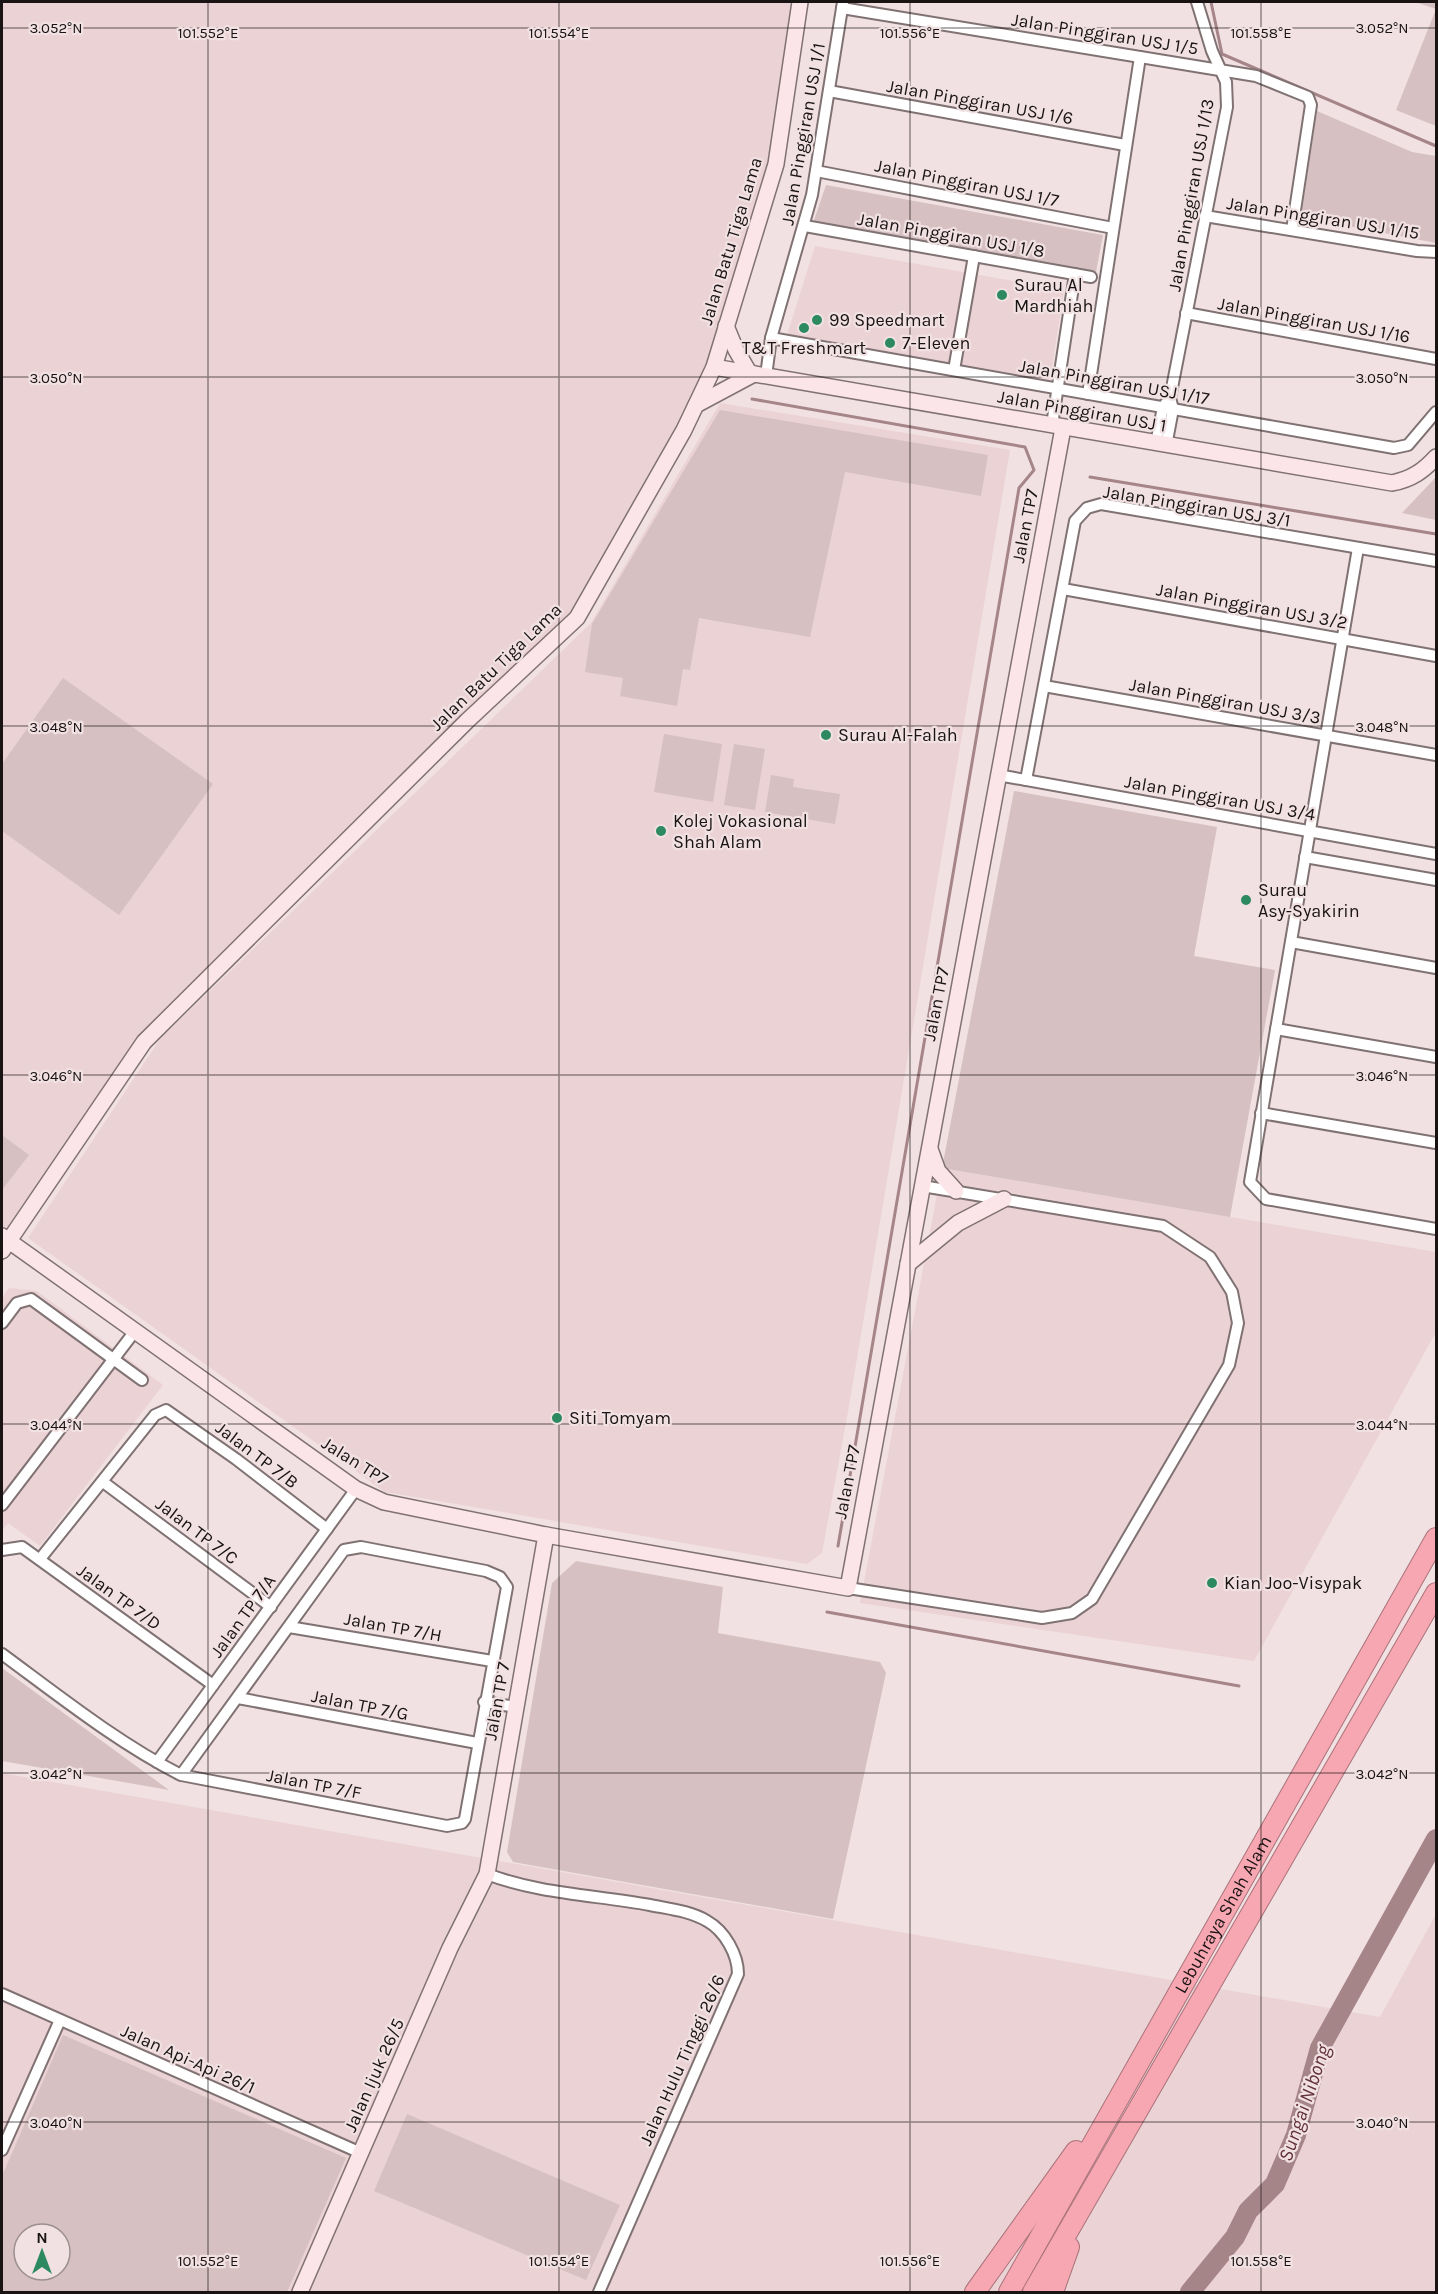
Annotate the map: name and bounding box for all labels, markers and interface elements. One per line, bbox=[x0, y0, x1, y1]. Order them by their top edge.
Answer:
street label: Jalan Pinggiran USJ 1/5 bbox=[1010, 8, 1200, 60]
text: 3.052°N bbox=[30, 19, 82, 37]
text: 3.052°N bbox=[1356, 19, 1408, 37]
text: 101.552°E bbox=[178, 24, 238, 42]
text: 101.554°E bbox=[529, 24, 589, 42]
text: 101.556°E bbox=[880, 24, 940, 42]
text: 101.558°E bbox=[1230, 24, 1292, 42]
street label: Jalan Pinggiran USJ 1/1 bbox=[776, 41, 830, 227]
street label: Jalan Pinggiran USJ 1/6 bbox=[885, 75, 1075, 129]
street label: Jalan Pinggiran USJ 1/13 bbox=[1163, 97, 1219, 293]
street label: Jalan Pinggiran USJ 1/7 bbox=[873, 154, 1061, 212]
street label: Jalan Batu Tiga Lama bbox=[695, 155, 767, 327]
street label: Jalan Pinggiran USJ 1/15 bbox=[1225, 192, 1421, 244]
street label: Jalan Pinggiran USJ 1/8 bbox=[856, 208, 1046, 262]
place label: Surau Al Mardhiah bbox=[1014, 274, 1093, 317]
marker: Surau Al Mardhiah bbox=[995, 288, 1009, 302]
street label: Jalan Pinggiran USJ 1/16 bbox=[1216, 292, 1412, 348]
place label: 99 Speedmart bbox=[829, 309, 945, 331]
marker: 99 Speedmart bbox=[810, 313, 824, 327]
marker: T&T Freshmart bbox=[797, 321, 811, 335]
place label: 7-Eleven bbox=[902, 332, 970, 354]
marker: 7-Eleven bbox=[883, 336, 897, 350]
place label: T&T Freshmart bbox=[742, 337, 866, 359]
street label: Jalan Pinggiran USJ 1/17 bbox=[1017, 354, 1211, 410]
text: 3.050°N bbox=[29, 369, 83, 387]
text: 3.050°N bbox=[1355, 369, 1409, 387]
street label: Jalan Pinggiran USJ 1 bbox=[996, 385, 1168, 437]
street label: Jalan Pinggiran USJ 3/1 bbox=[1102, 480, 1292, 532]
street label: Jalan TP7 bbox=[1007, 487, 1043, 565]
street label: Jalan Pinggiran USJ 3/2 bbox=[1155, 578, 1349, 634]
street label: Jalan Batu Tiga Lama bbox=[426, 599, 566, 735]
street label: Jalan Pinggiran USJ 3/3 bbox=[1128, 673, 1322, 729]
text: 3.048°N bbox=[29, 718, 83, 736]
text: 3.048°N bbox=[1355, 718, 1409, 736]
place label: Surau Al-Falah bbox=[838, 724, 958, 746]
marker: Surau Al-Falah bbox=[819, 728, 833, 742]
street label: Jalan Pinggiran USJ 3/4 bbox=[1123, 770, 1317, 826]
place label: Kolej Vokasional Shah Alam bbox=[673, 810, 808, 853]
marker: Kolej Vokasional Shah Alam bbox=[654, 824, 668, 838]
place label: Surau Asy-Syakirin bbox=[1258, 879, 1360, 922]
marker: Surau Asy-Syakirin bbox=[1239, 893, 1253, 907]
street label: Jalan TP7 bbox=[918, 965, 954, 1043]
text: 3.046°N bbox=[30, 1067, 82, 1085]
text: 3.046°N bbox=[1356, 1067, 1408, 1085]
place label: Siti Tomyam bbox=[569, 1407, 671, 1429]
marker: Siti Tomyam bbox=[550, 1411, 564, 1425]
text: 3.044°N bbox=[30, 1416, 82, 1434]
text: 3.044°N bbox=[1356, 1416, 1408, 1434]
street label: Jalan TP 7/B bbox=[211, 1417, 303, 1493]
street label: Jalan TP7 bbox=[318, 1432, 393, 1490]
street label: Jalan TP7 bbox=[829, 1443, 865, 1521]
street label: Jalan TP 7/C bbox=[151, 1493, 243, 1569]
street label: Jalan TP 7/D bbox=[73, 1559, 165, 1635]
street label: Jalan TP 7/A bbox=[206, 1570, 280, 1662]
place label: Kian Joo-Visypak bbox=[1224, 1572, 1362, 1594]
marker: Kian Joo-Visypak bbox=[1205, 1576, 1219, 1590]
street label: Jalan TP 7/H bbox=[342, 1608, 444, 1646]
street label: Jalan TP 7 bbox=[479, 1660, 515, 1742]
street label: Jalan TP 7/G bbox=[310, 1685, 410, 1725]
street label: Jalan TP 7/F bbox=[265, 1764, 363, 1804]
text: 3.042°N bbox=[30, 1765, 82, 1783]
text: 3.042°N bbox=[1356, 1765, 1408, 1783]
street label: Lebuhraya Shah Alam bbox=[1169, 1831, 1276, 1997]
street label: Jalan Hulu Tinggi 26/6 bbox=[634, 1971, 730, 2149]
street label: Jalan Ijuk 26/5 bbox=[339, 2015, 409, 2135]
street label: Jalan Api-Api 26/1 bbox=[117, 2020, 259, 2098]
water label: Sungai Nibong bbox=[1274, 2041, 1335, 2164]
text: 3.040°N bbox=[29, 2114, 83, 2132]
text: 3.040°N bbox=[1355, 2114, 1409, 2132]
north arrow bbox=[12, 2222, 72, 2282]
text: N bbox=[36, 2228, 48, 2247]
text: 101.552°E bbox=[178, 2252, 238, 2270]
text: 101.554°E bbox=[529, 2252, 589, 2270]
text: 101.556°E bbox=[880, 2252, 940, 2270]
text: 101.558°E bbox=[1230, 2252, 1292, 2270]

